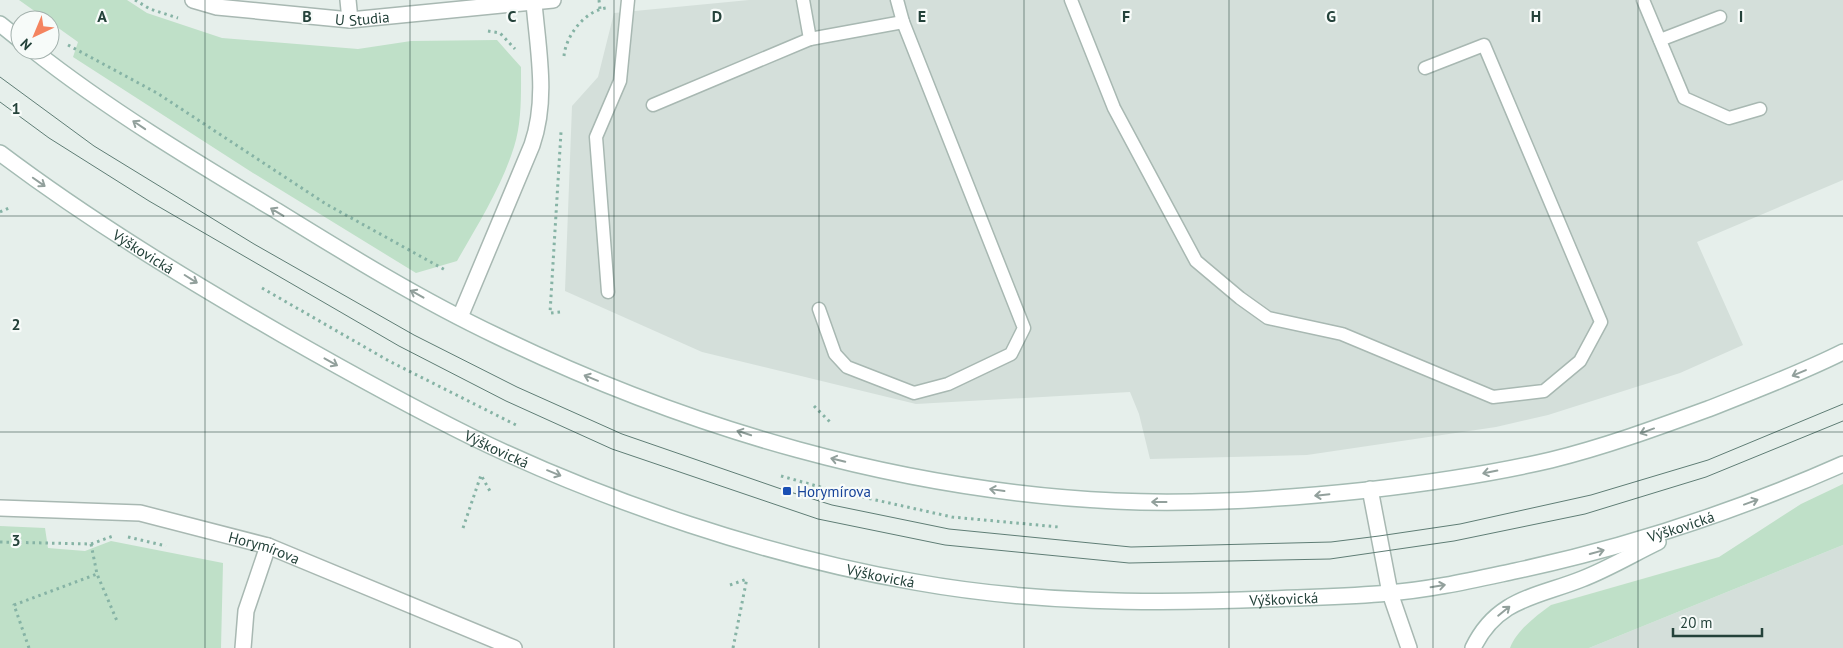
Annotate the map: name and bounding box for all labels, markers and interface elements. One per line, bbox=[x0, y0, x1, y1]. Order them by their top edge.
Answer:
text: A bbox=[97, 6, 107, 26]
text: B bbox=[302, 6, 312, 26]
text: C bbox=[508, 6, 517, 26]
text: D bbox=[712, 6, 722, 26]
text: E bbox=[918, 6, 926, 26]
text: F bbox=[1122, 6, 1130, 26]
text: G bbox=[1326, 6, 1336, 26]
text: H bbox=[1531, 6, 1541, 26]
text: I bbox=[1739, 6, 1743, 26]
street label: U Studia bbox=[334, 7, 390, 30]
north arrow bbox=[10, 10, 60, 60]
text: N bbox=[16, 35, 36, 54]
text: 1 bbox=[11, 98, 21, 118]
one-way arrow bbox=[133, 120, 147, 130]
one-way arrow bbox=[32, 177, 46, 187]
one-way arrow bbox=[270, 206, 284, 217]
street label: Výškovická bbox=[108, 224, 178, 278]
one-way arrow bbox=[183, 275, 197, 285]
one-way arrow bbox=[410, 289, 425, 299]
text: 2 bbox=[11, 314, 21, 334]
one-way arrow bbox=[323, 357, 337, 367]
one-way arrow bbox=[1792, 369, 1807, 379]
one-way arrow bbox=[584, 372, 599, 382]
street label: Výškovická bbox=[461, 425, 532, 472]
one-way arrow bbox=[1640, 427, 1655, 436]
one-way arrow bbox=[736, 428, 752, 438]
one-way arrow bbox=[830, 455, 846, 464]
one-way arrow bbox=[1482, 467, 1498, 477]
one-way arrow bbox=[546, 469, 561, 478]
place label: Horymírova bbox=[797, 482, 871, 501]
one-way arrow bbox=[990, 484, 1006, 494]
marker: Horymírova bbox=[781, 485, 793, 497]
one-way arrow bbox=[1314, 490, 1330, 500]
one-way arrow bbox=[1152, 497, 1168, 506]
one-way arrow bbox=[1743, 497, 1759, 506]
street label: Výškovická bbox=[1644, 506, 1717, 546]
street label: Horymírova bbox=[227, 527, 303, 568]
text: 3 bbox=[11, 530, 21, 550]
one-way arrow bbox=[1588, 547, 1604, 556]
street label: Výškovická bbox=[844, 559, 916, 591]
one-way arrow bbox=[1430, 581, 1446, 591]
street label: Výškovická bbox=[1248, 588, 1319, 609]
one-way arrow bbox=[1497, 605, 1510, 616]
scale bar bbox=[1673, 606, 1762, 638]
text: 20 m bbox=[1680, 613, 1713, 632]

